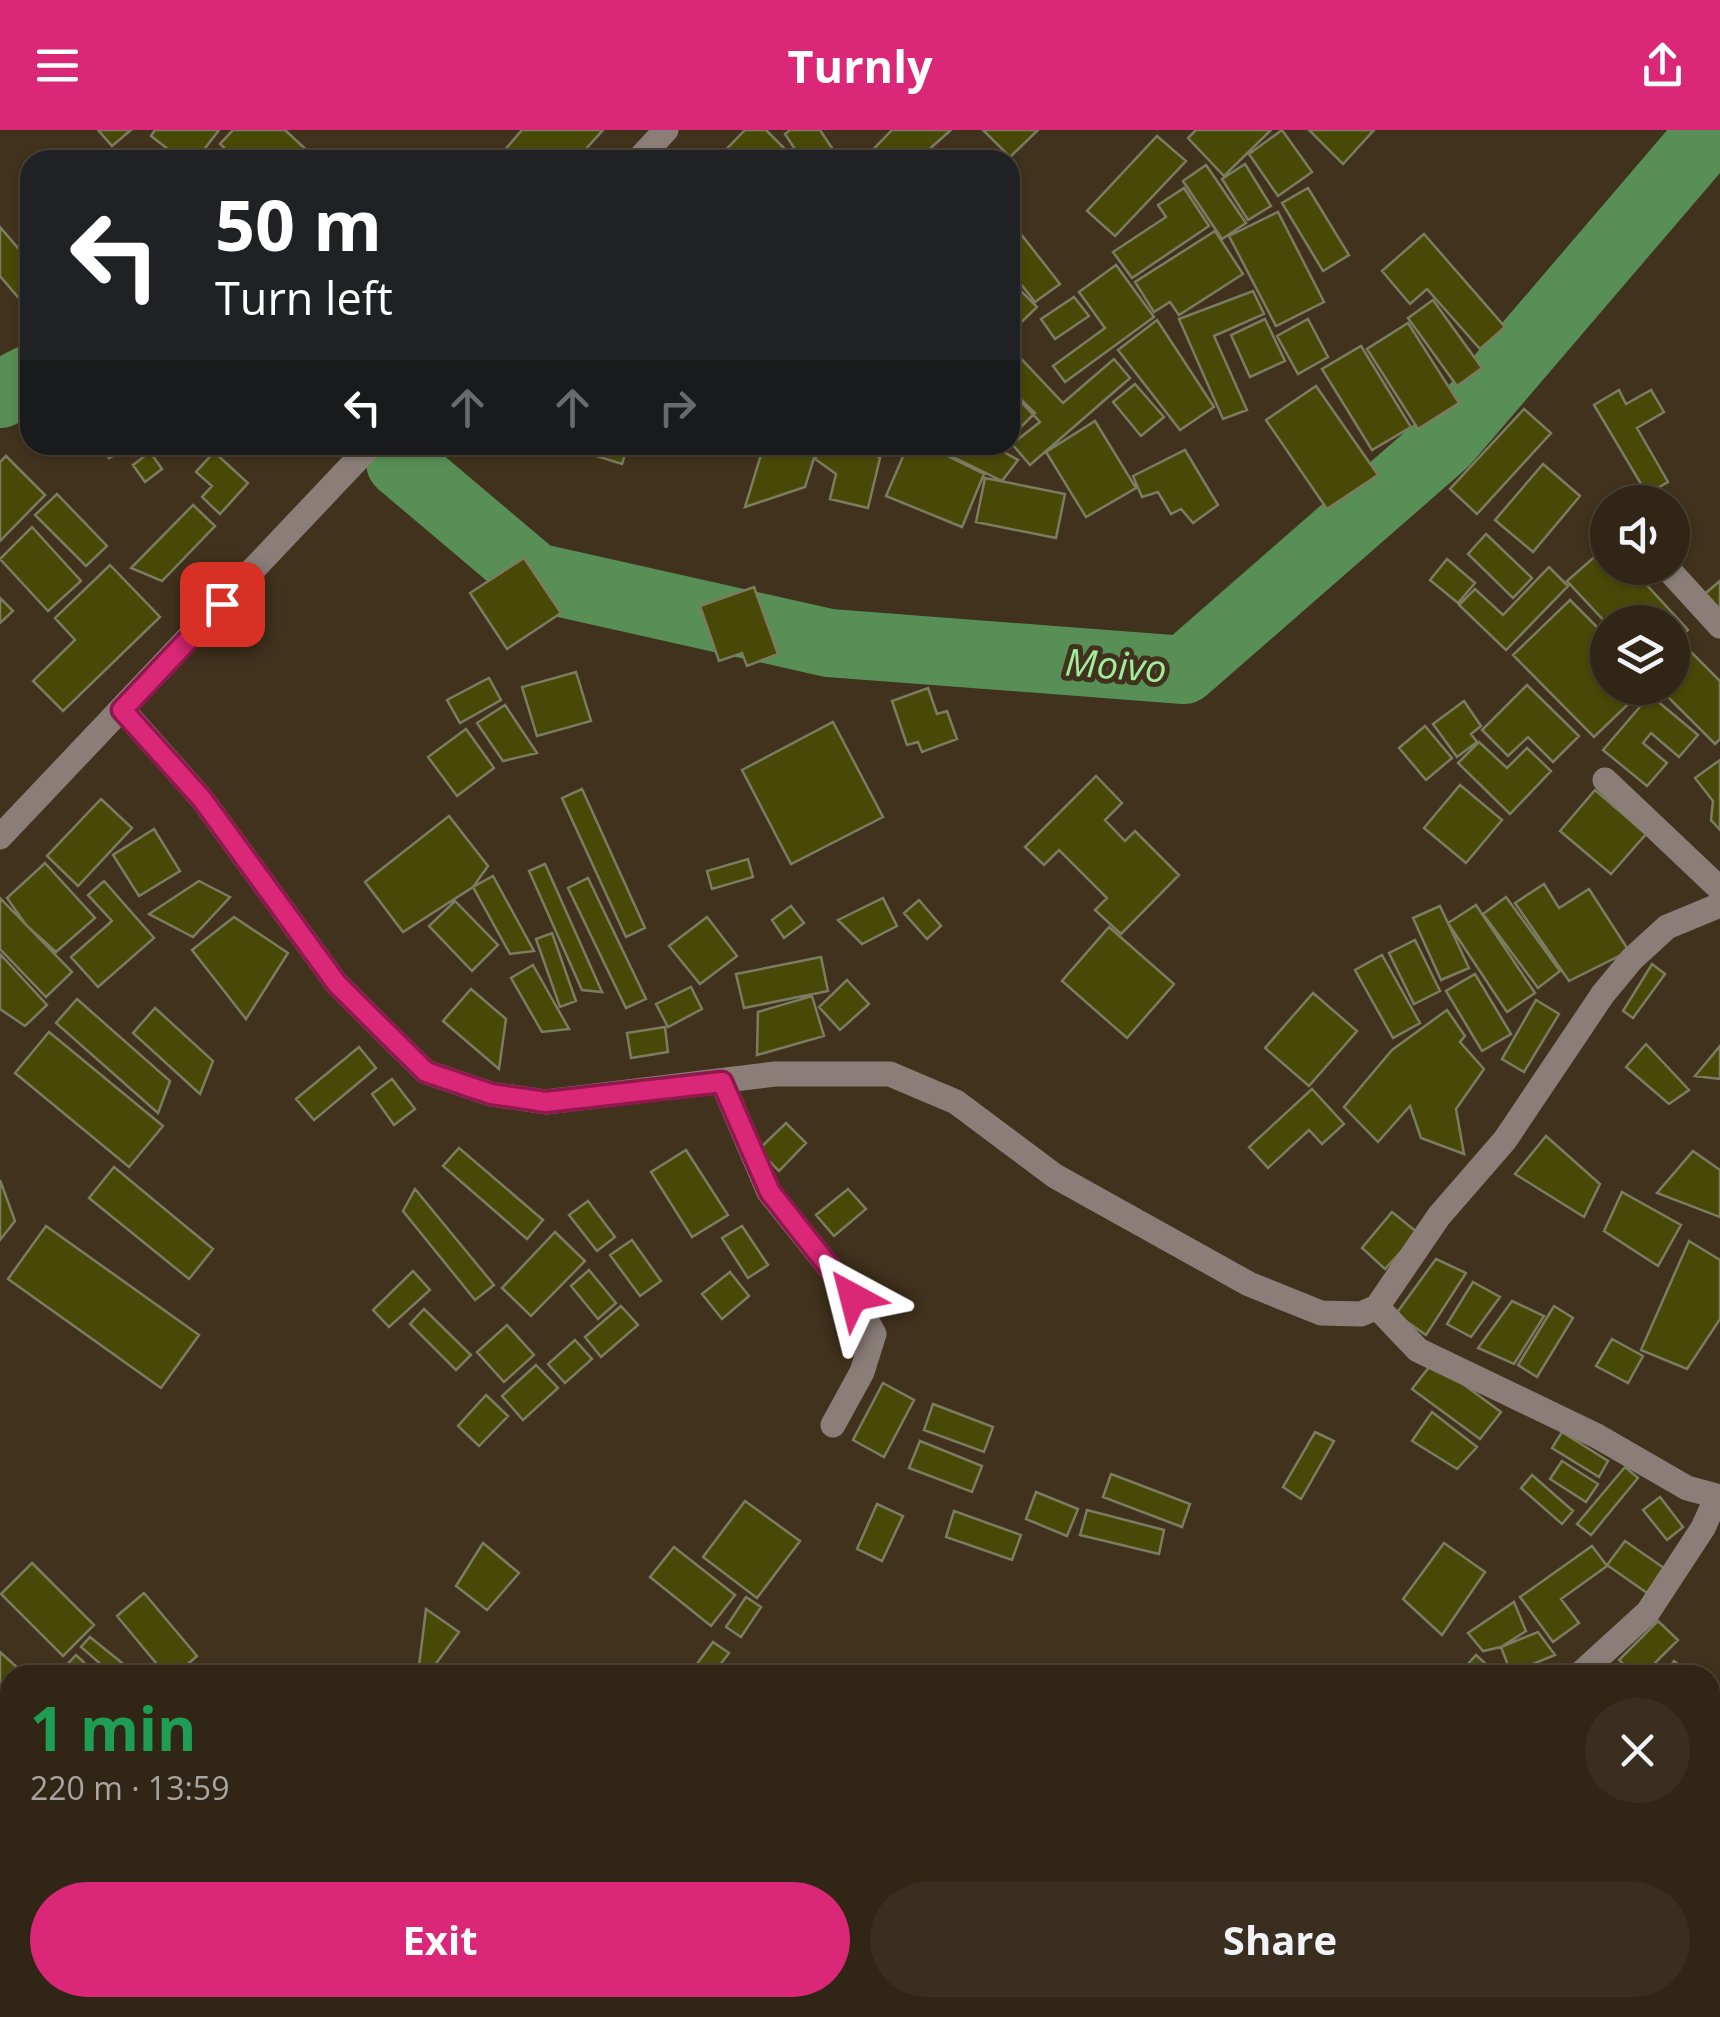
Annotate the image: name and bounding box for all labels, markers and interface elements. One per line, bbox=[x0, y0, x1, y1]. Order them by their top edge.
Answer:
text: Turnly bbox=[788, 35, 932, 96]
icon: menu bbox=[30, 38, 85, 93]
icon: share bbox=[1635, 38, 1690, 93]
text: 50 m bbox=[215, 176, 382, 272]
icon: left bbox=[50, 190, 180, 320]
text: Turn left bbox=[215, 267, 393, 328]
icon: left bbox=[335, 380, 390, 435]
icon: ahead bbox=[440, 380, 495, 435]
icon: ahead bbox=[545, 380, 600, 435]
icon: right bbox=[650, 380, 705, 435]
map controls bbox=[1590, 485, 1690, 705]
button: sound bbox=[1590, 485, 1690, 585]
pin bbox=[180, 562, 265, 647]
icon: arrive bbox=[195, 577, 250, 632]
button: layers bbox=[1590, 605, 1690, 705]
water label: Moivo bbox=[1063, 635, 1169, 693]
position arrow bbox=[801, 1245, 905, 1349]
text: 1 min bbox=[30, 1687, 197, 1769]
button: close bbox=[1585, 1698, 1690, 1803]
text: 220 m · 13:59 bbox=[30, 1766, 229, 1809]
button: Exit bbox=[30, 1882, 850, 1997]
button: Share bbox=[870, 1882, 1690, 1997]

